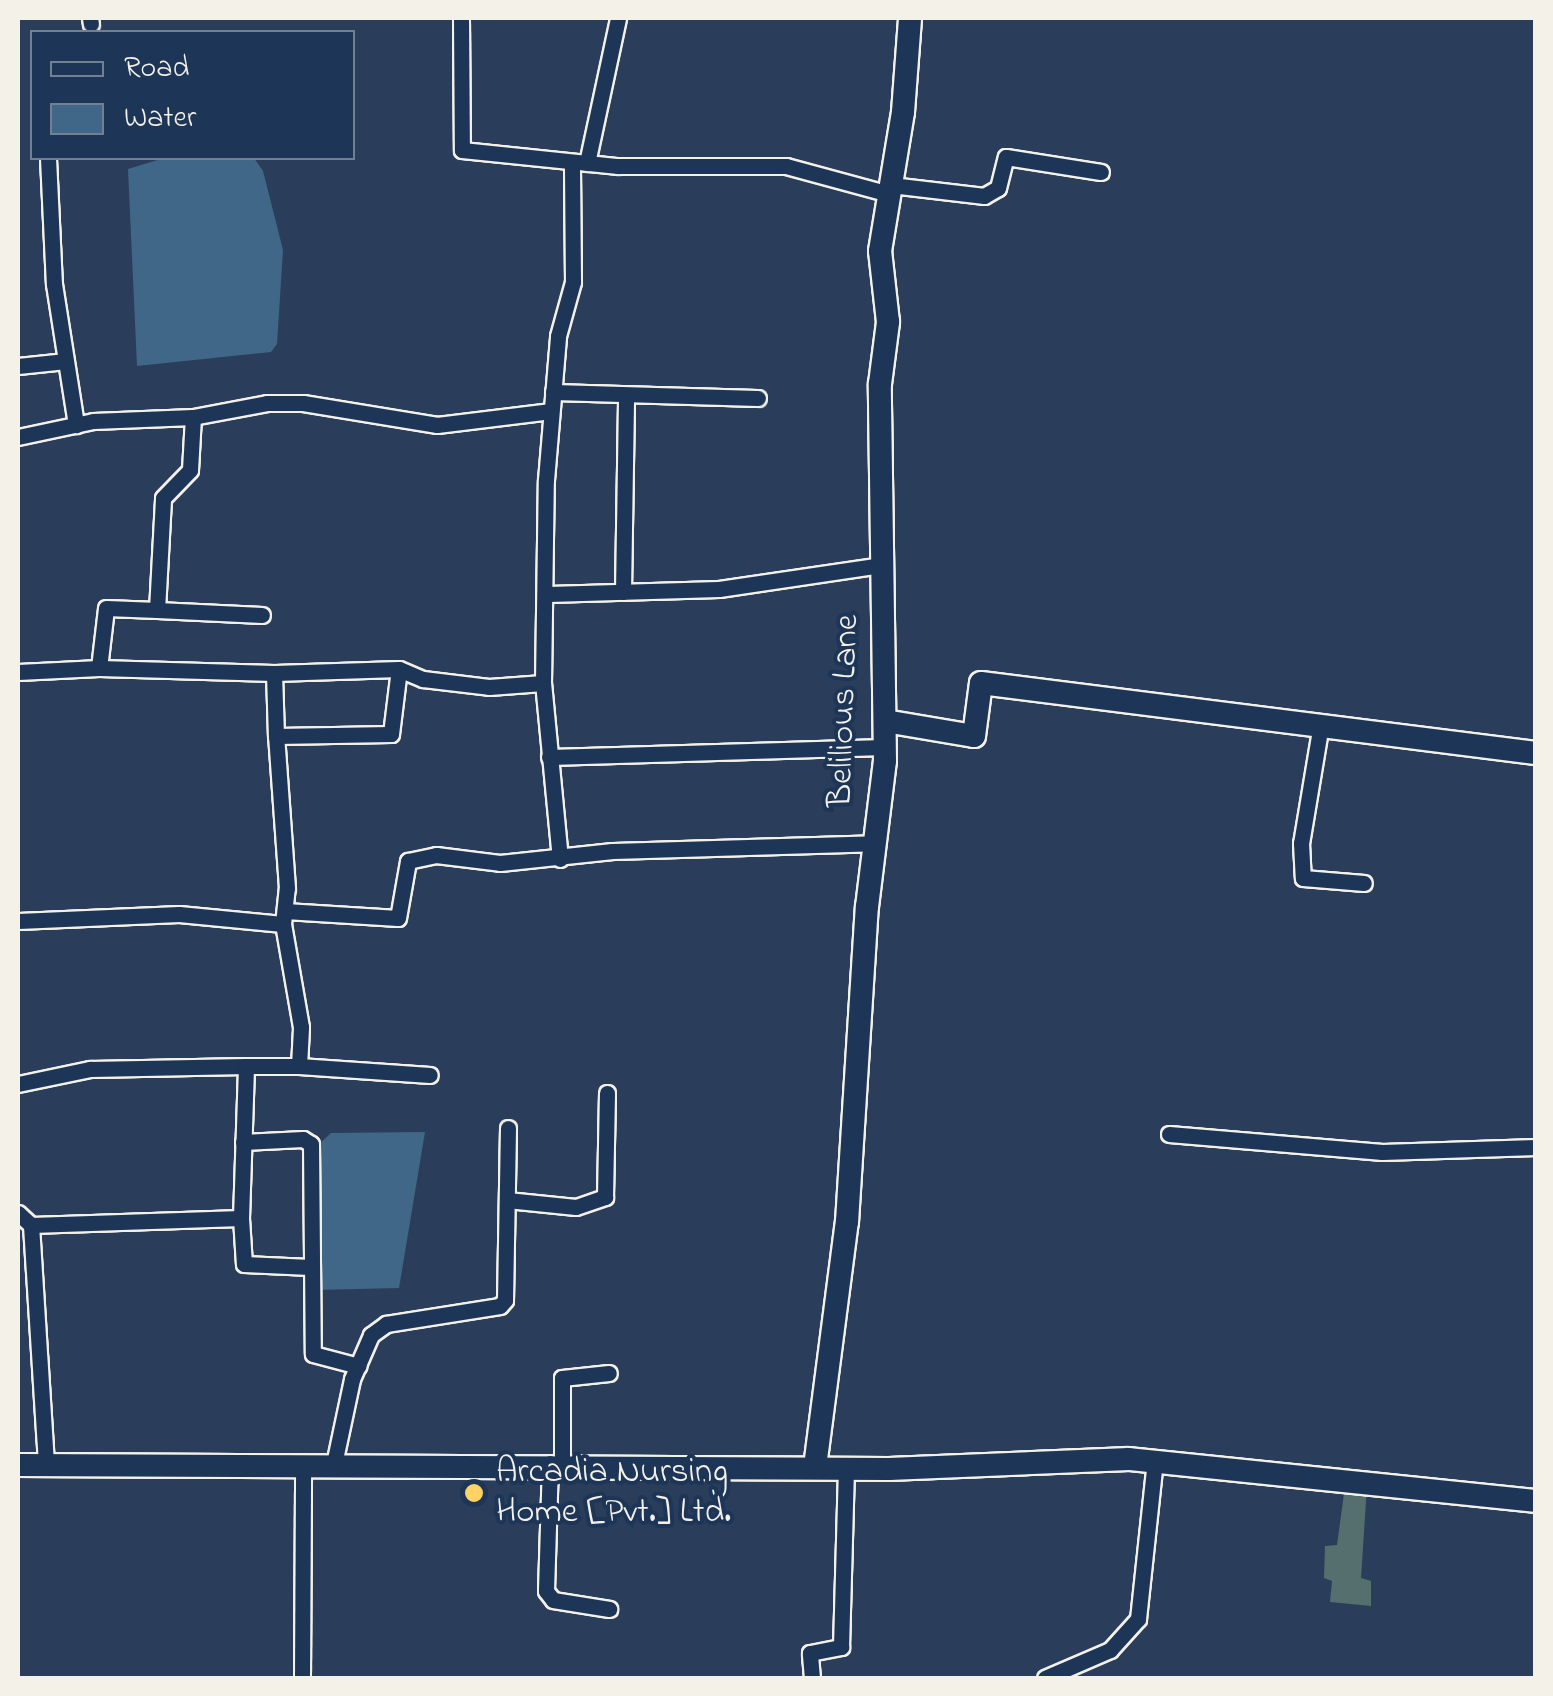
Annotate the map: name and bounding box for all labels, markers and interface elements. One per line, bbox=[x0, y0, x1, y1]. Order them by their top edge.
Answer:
legend bbox=[30, 30, 355, 160]
text: Road bbox=[124, 47, 189, 91]
text: Water bbox=[124, 97, 196, 141]
street label: Belilious Lane bbox=[821, 614, 869, 808]
place label: Arcadia Nursing Home [Pvt.] Ltd. bbox=[496, 1452, 731, 1534]
marker: Arcadia Nursing Home [Pvt.] Ltd. bbox=[461, 1480, 487, 1506]

